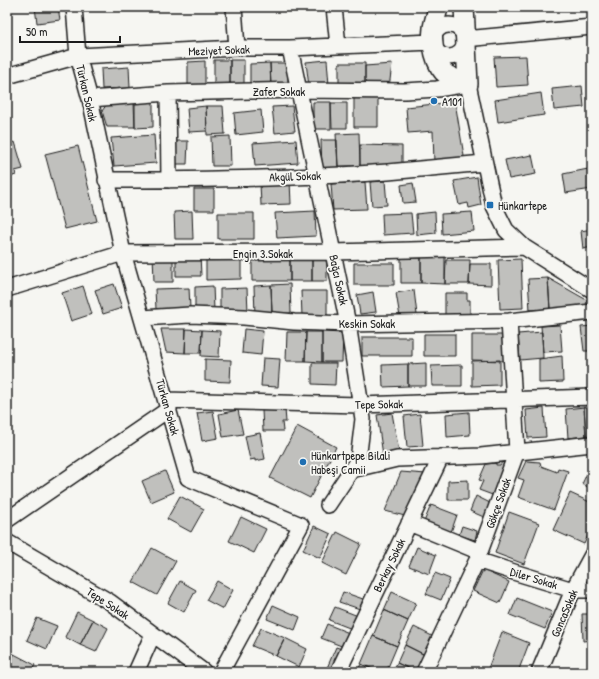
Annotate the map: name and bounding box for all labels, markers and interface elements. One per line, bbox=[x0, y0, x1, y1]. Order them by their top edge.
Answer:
scale bar bbox=[20, 18, 120, 44]
text: 50 m bbox=[26, 23, 47, 40]
street label: Meziyet Sokak bbox=[188, 40, 250, 60]
street label: Türkan Sokak bbox=[72, 63, 102, 123]
street label: Zafer Sokak bbox=[253, 83, 305, 100]
place label: A101 bbox=[442, 93, 462, 110]
marker: A101 bbox=[429, 96, 439, 106]
street label: Akgül Sokak bbox=[269, 167, 321, 185]
place label: Hünkartepe bbox=[498, 197, 547, 214]
marker: Hünkartepe bbox=[485, 200, 495, 210]
street label: Engin 3.Sokak bbox=[233, 245, 293, 262]
street label: Bağcı Sokak bbox=[325, 253, 353, 307]
street label: Keskin Sokak bbox=[339, 315, 395, 332]
street label: Türkan Sokak bbox=[152, 377, 184, 437]
street label: Tepe Sokak bbox=[355, 395, 403, 413]
place label: Hünkartpepe Bilali Habeşi Camii bbox=[311, 447, 390, 478]
marker: Hünkartpepe Bilali Habeşi Camii bbox=[298, 457, 308, 467]
street label: Gökçe Sokak bbox=[481, 475, 515, 531]
street label: Berkay Sokak bbox=[369, 535, 409, 595]
street label: Diler Sokak bbox=[508, 563, 560, 593]
street label: Tepe Sokak bbox=[83, 583, 133, 623]
street label: GoncaSokak bbox=[546, 586, 582, 640]

